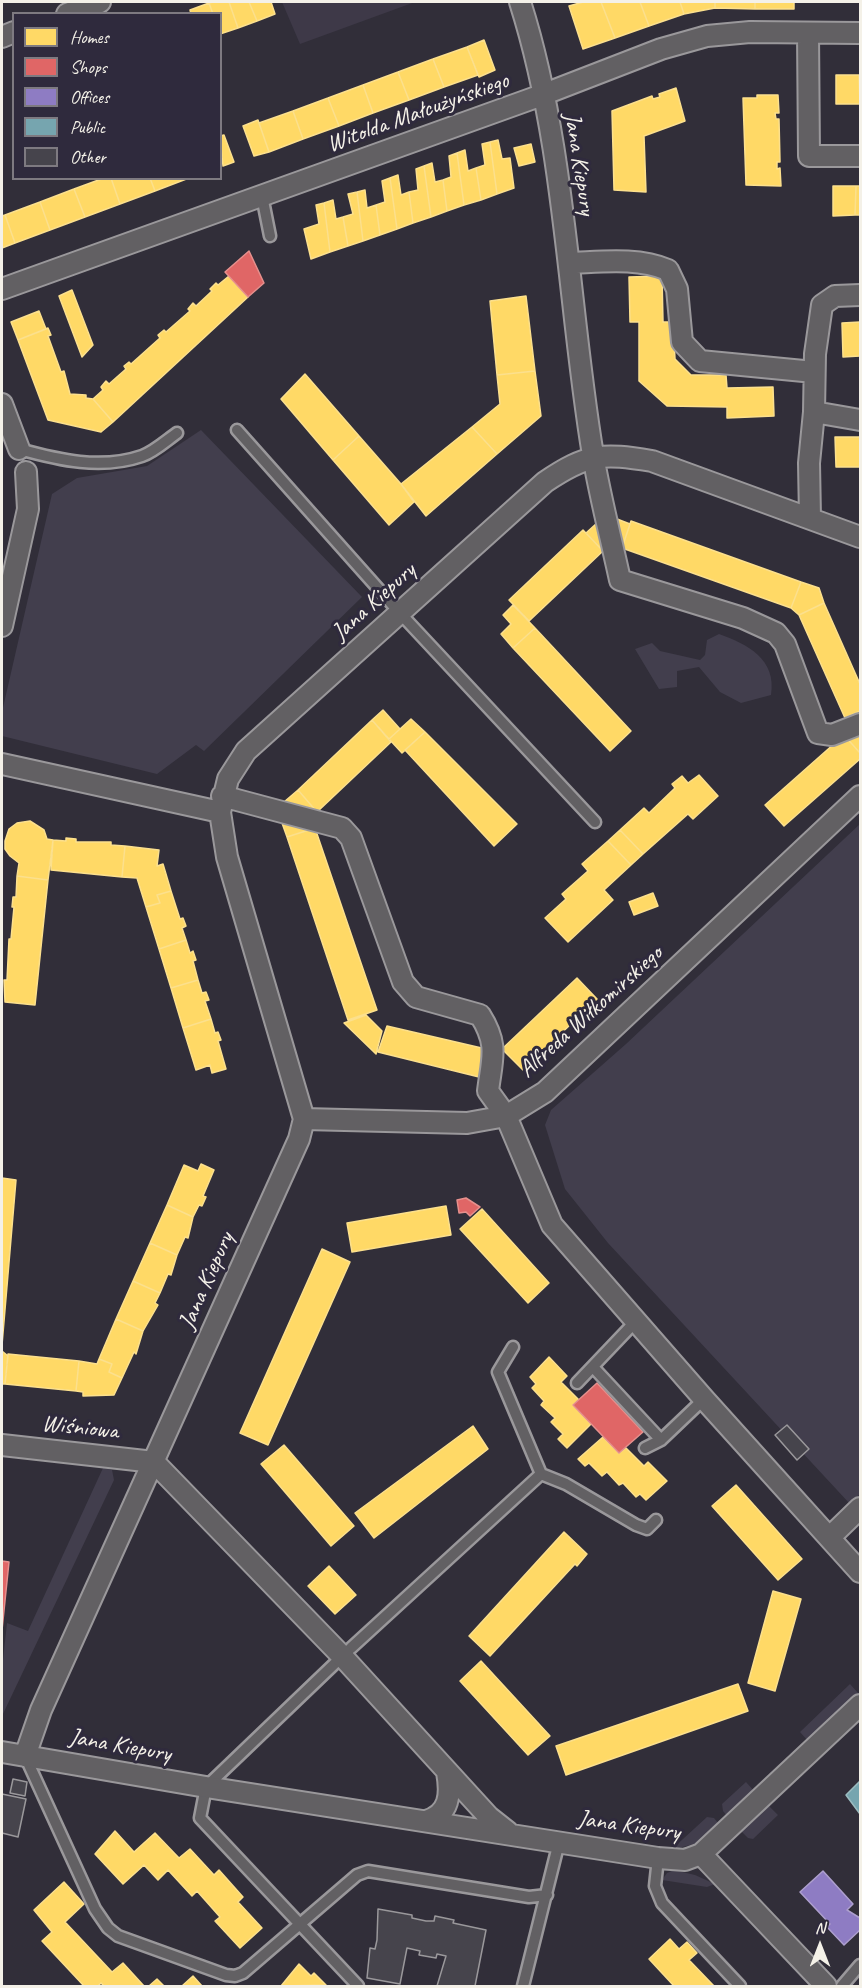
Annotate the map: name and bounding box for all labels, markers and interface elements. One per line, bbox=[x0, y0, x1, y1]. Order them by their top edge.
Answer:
legend bbox=[12, 12, 222, 180]
text: Homes bbox=[70, 26, 109, 48]
text: Shops bbox=[70, 56, 107, 78]
street label: Witolda Małcużyńskiego bbox=[323, 67, 513, 159]
text: Offices bbox=[70, 86, 109, 108]
street label: Jana Kiepury bbox=[557, 111, 601, 217]
text: Public bbox=[70, 116, 105, 138]
text: Other bbox=[70, 146, 106, 168]
street label: Jana Kiepury bbox=[326, 557, 422, 647]
street label: Alfreda Wiłkomirskiego bbox=[513, 940, 669, 1084]
street label: Jana Kiepury bbox=[173, 1228, 241, 1334]
street label: Wiśniowa bbox=[40, 1410, 120, 1446]
street label: Jana Kiepury bbox=[67, 1723, 173, 1769]
street label: Jana Kiepury bbox=[576, 1805, 682, 1847]
north arrow bbox=[790, 1916, 850, 1976]
text: N bbox=[815, 1918, 825, 1938]

